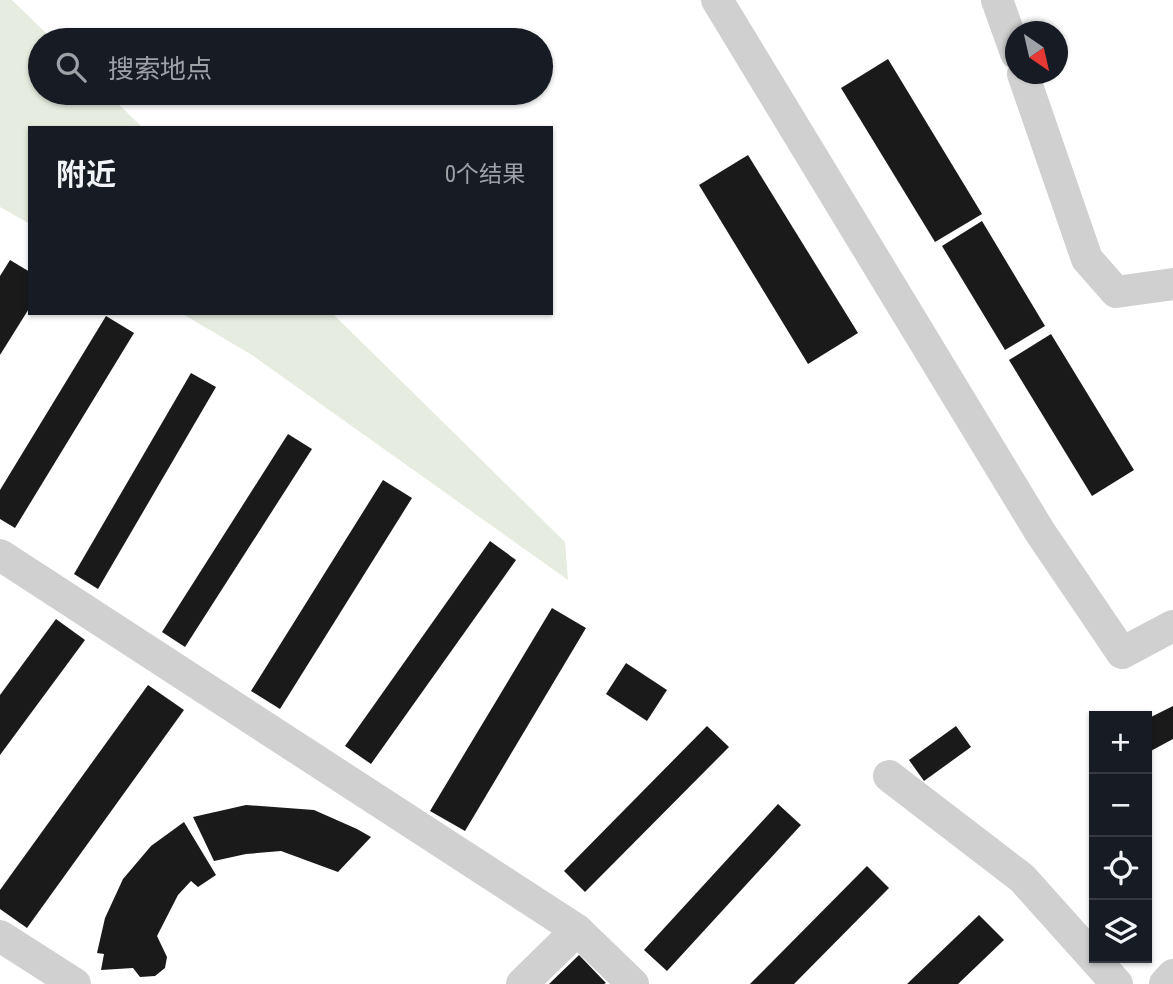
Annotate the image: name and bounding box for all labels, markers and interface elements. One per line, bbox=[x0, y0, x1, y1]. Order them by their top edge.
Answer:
north arrow bbox=[1005, 21, 1068, 84]
search box bbox=[28, 28, 553, 105]
icon: search bbox=[52, 48, 90, 86]
text: 搜索地点 bbox=[108, 54, 212, 84]
text: 附近 bbox=[56, 157, 116, 192]
text: 0个结果 bbox=[445, 161, 525, 188]
map controls bbox=[1089, 711, 1152, 963]
button: + bbox=[1089, 711, 1152, 774]
button: − bbox=[1089, 774, 1152, 837]
button: locate bbox=[1089, 837, 1152, 900]
button: layers bbox=[1089, 900, 1152, 963]

